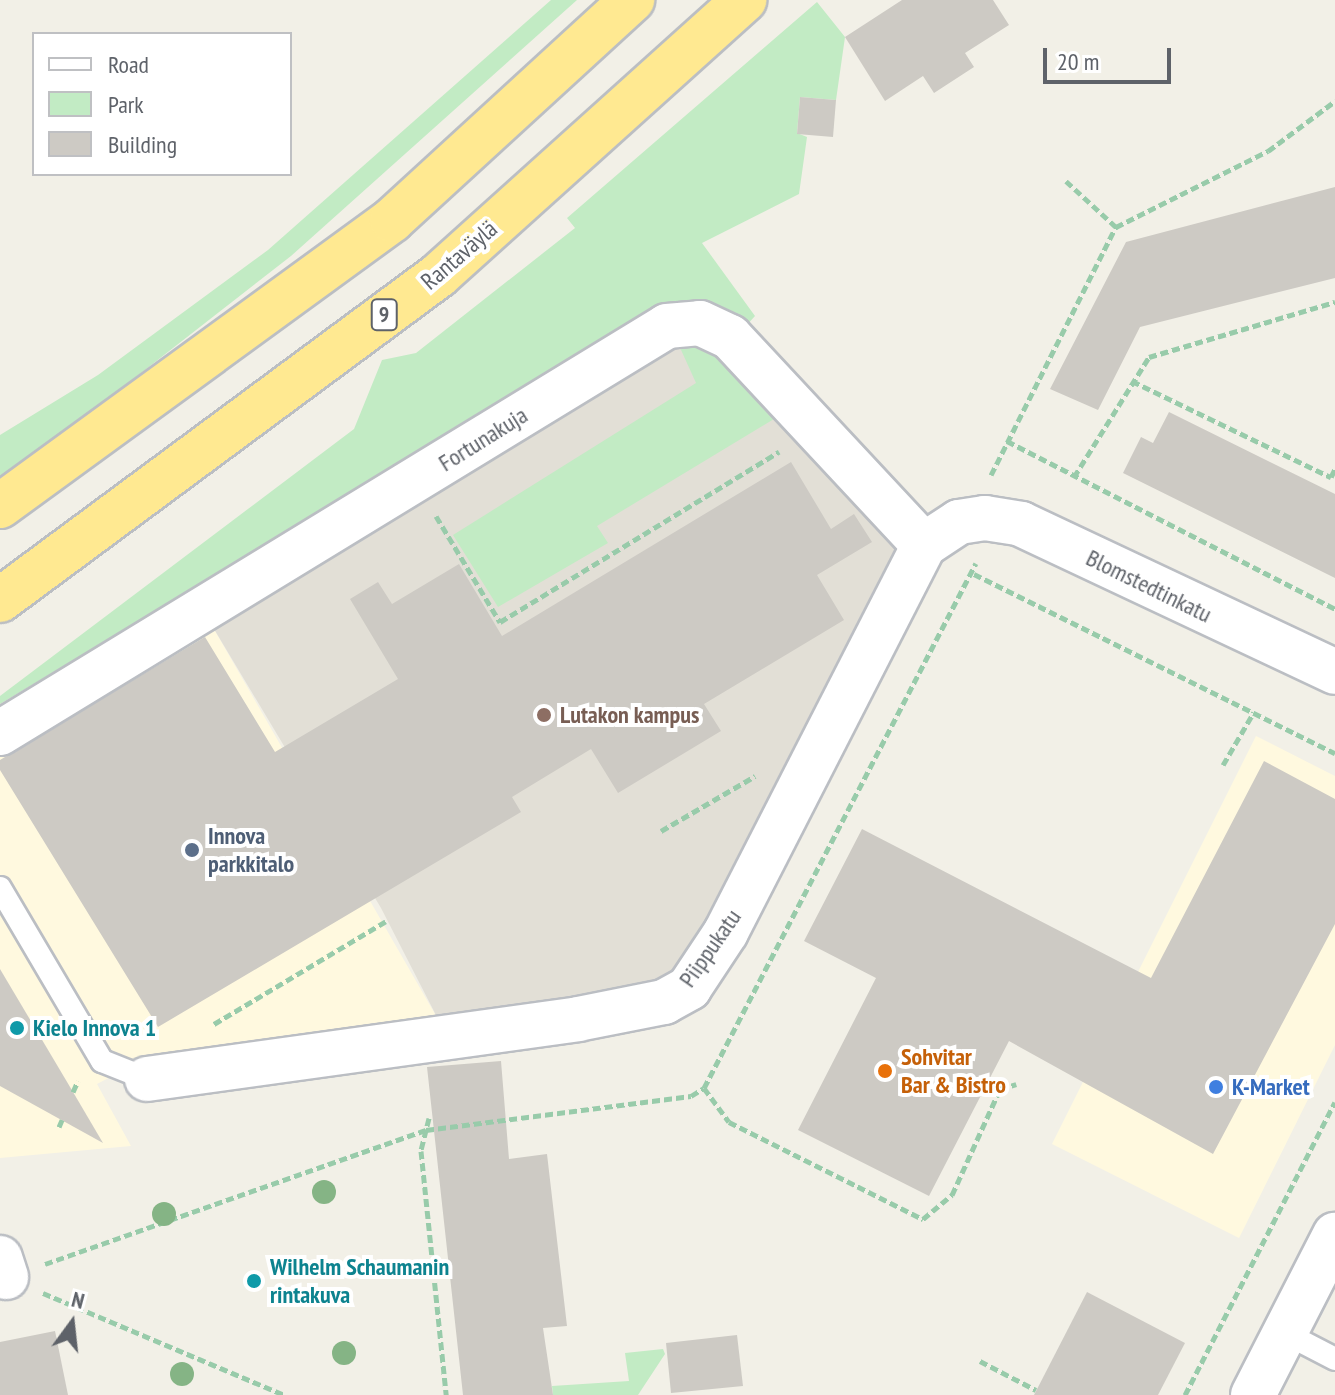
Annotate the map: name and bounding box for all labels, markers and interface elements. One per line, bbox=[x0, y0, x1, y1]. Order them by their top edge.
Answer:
legend bbox=[32, 32, 292, 176]
scale bar bbox=[1047, 32, 1175, 82]
text: 20 m bbox=[1057, 46, 1099, 77]
text: Road bbox=[108, 49, 149, 80]
text: Park bbox=[108, 89, 144, 120]
text: Building bbox=[108, 129, 177, 160]
street label: Rantaväylä bbox=[415, 214, 503, 296]
road number: 9 bbox=[370, 297, 398, 333]
street label: Fortunakuja bbox=[433, 401, 533, 477]
street label: Blomstedtinkatu bbox=[1082, 543, 1216, 629]
place label: Lutakon kampus bbox=[560, 701, 699, 729]
marker: Lutakon kampus bbox=[535, 706, 553, 724]
place label: Innova parkkitalo bbox=[208, 822, 294, 878]
marker: Innova parkkitalo bbox=[183, 841, 201, 859]
street label: Piippukatu bbox=[673, 904, 747, 992]
place label: Kielo Innova 1 bbox=[33, 1014, 156, 1042]
marker: Kielo Innova 1 bbox=[8, 1019, 26, 1037]
place label: Sohvitar Bar & Bistro bbox=[901, 1043, 1006, 1099]
marker: Sohvitar Bar & Bistro bbox=[876, 1062, 894, 1080]
place label: K-Market bbox=[1232, 1073, 1310, 1101]
marker: K-Market bbox=[1207, 1078, 1225, 1096]
place label: Wilhelm Schaumanin rintakuva bbox=[270, 1253, 449, 1309]
marker: Wilhelm Schaumanin rintakuva bbox=[245, 1272, 263, 1290]
north arrow bbox=[32, 1283, 112, 1363]
text: N bbox=[69, 1285, 88, 1315]

